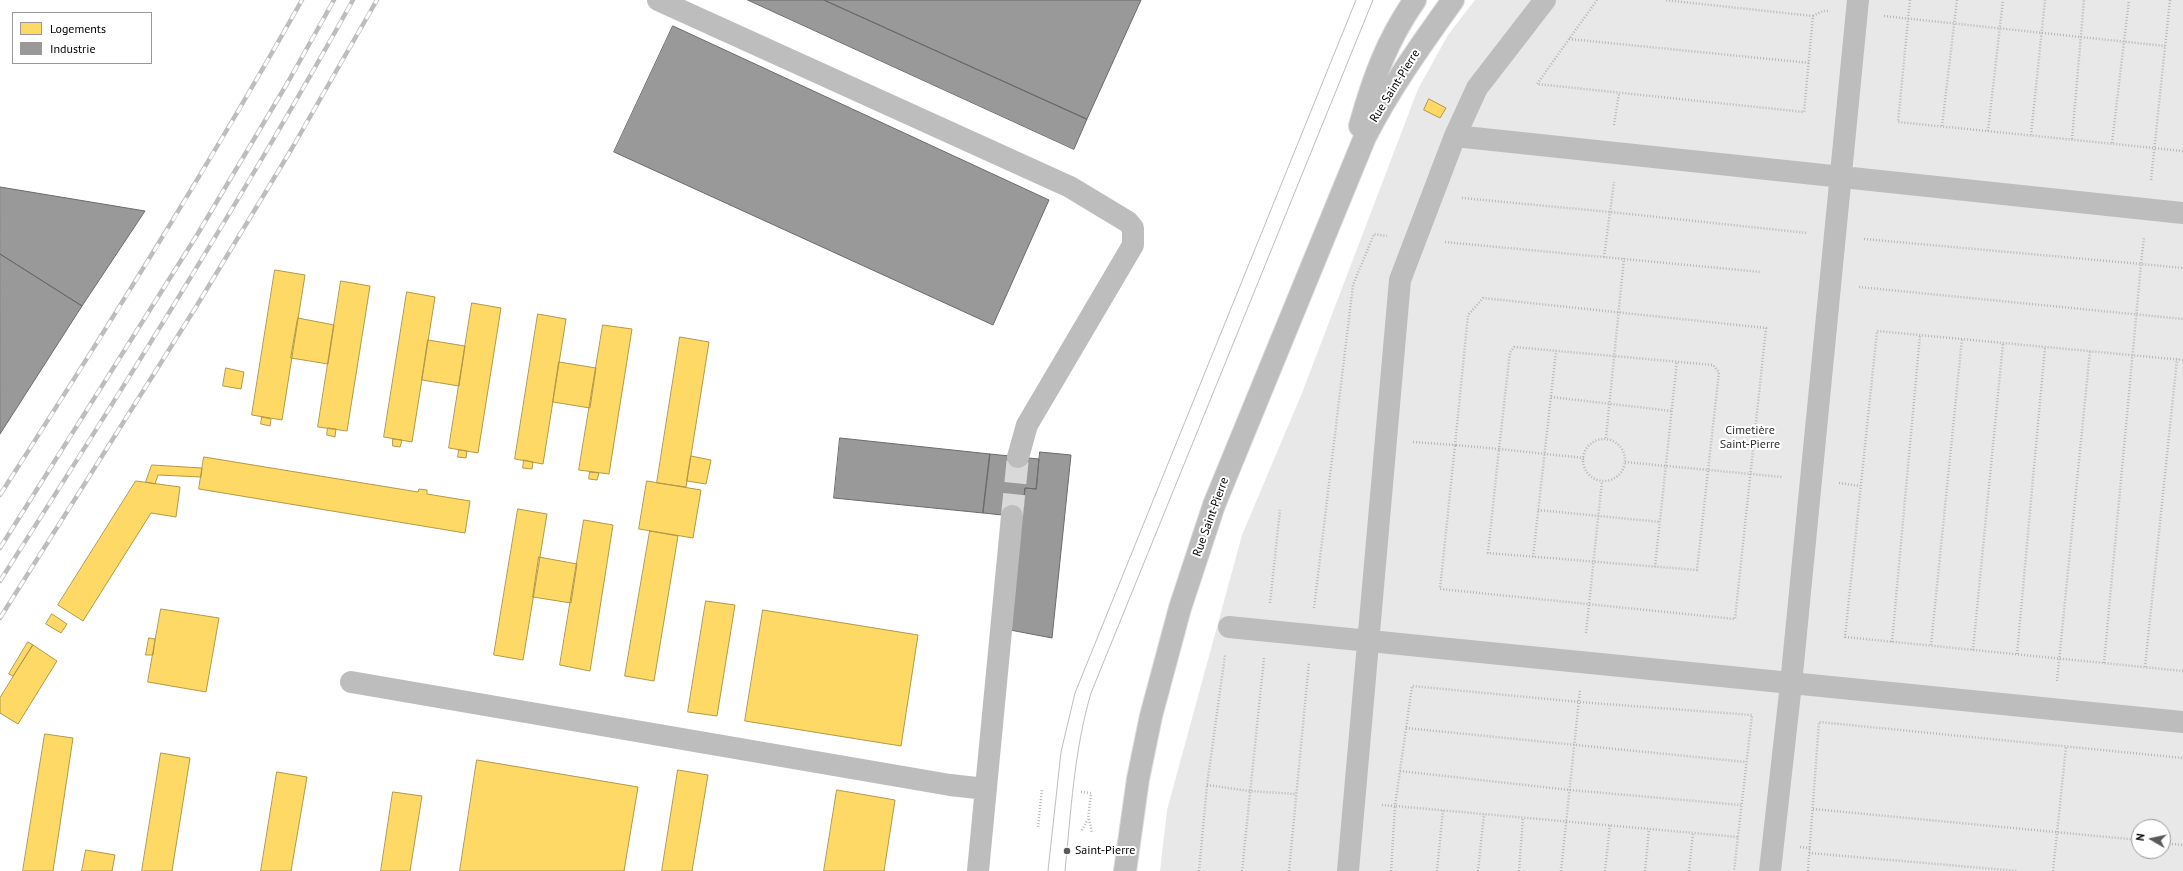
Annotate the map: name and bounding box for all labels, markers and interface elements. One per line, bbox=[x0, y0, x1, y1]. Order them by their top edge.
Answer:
legend bbox=[12, 12, 152, 64]
text: Logements bbox=[50, 21, 106, 36]
text: Industrie bbox=[50, 41, 96, 56]
street label: Rue Saint-Pierre bbox=[1367, 47, 1423, 125]
park label: Cimetière Saint-Pierre bbox=[1720, 424, 1780, 452]
street label: Rue Saint-Pierre bbox=[1190, 475, 1232, 559]
north arrow bbox=[2131, 819, 2171, 859]
text: N bbox=[2133, 833, 2148, 842]
place label: Saint-Pierre bbox=[1075, 844, 1135, 858]
marker: Saint-Pierre bbox=[1062, 846, 1072, 856]

